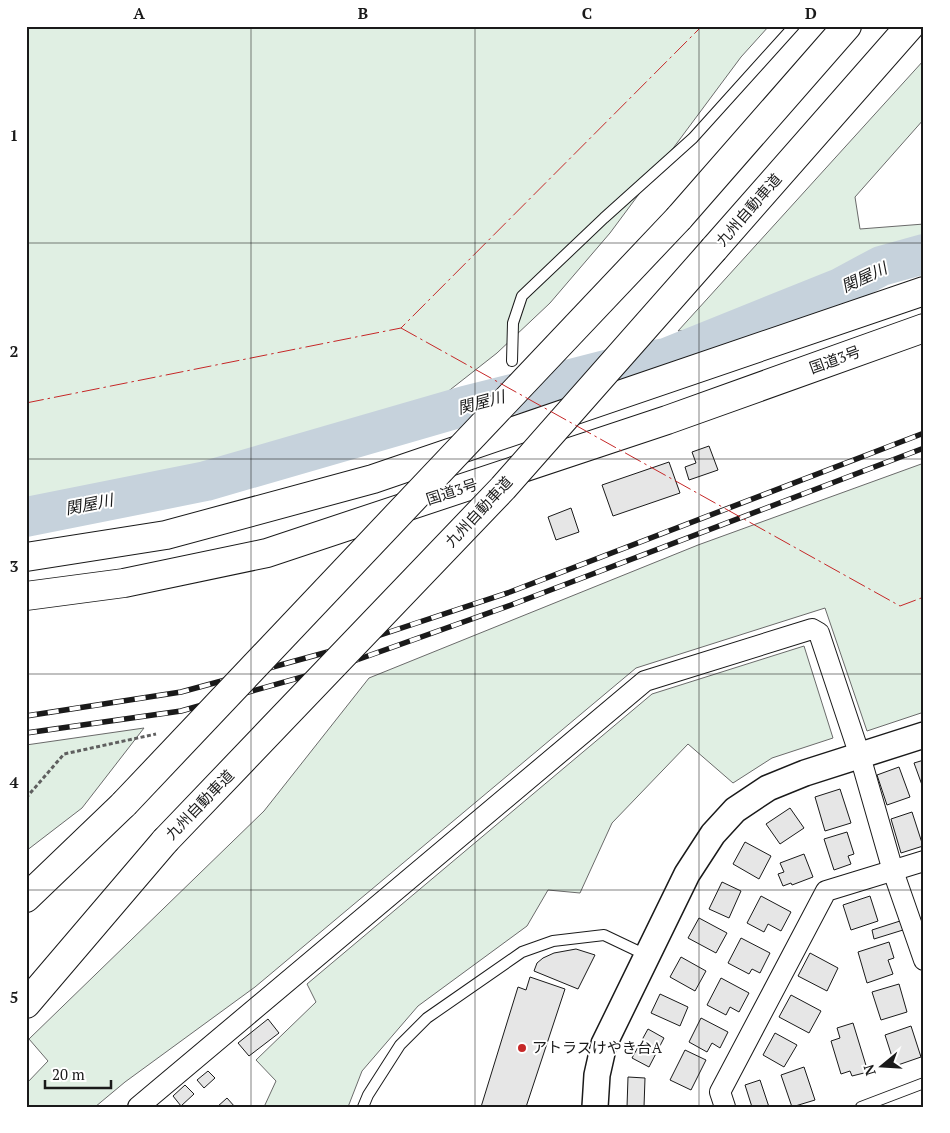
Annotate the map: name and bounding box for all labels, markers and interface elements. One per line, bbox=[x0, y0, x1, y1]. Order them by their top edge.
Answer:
text: A bbox=[133, 2, 145, 24]
text: B bbox=[358, 2, 368, 24]
text: C bbox=[582, 2, 592, 24]
text: D bbox=[805, 2, 817, 24]
text: 1 bbox=[9, 124, 19, 146]
street label: 九州自動車道 bbox=[711, 169, 785, 250]
water label: 関屋川 bbox=[838, 256, 892, 297]
text: 2 bbox=[9, 340, 19, 362]
street label: 国道3号 bbox=[806, 341, 863, 378]
water label: 関屋川 bbox=[455, 385, 509, 419]
street label: 九州自動車道 bbox=[440, 472, 516, 551]
street label: 国道3号 bbox=[423, 473, 480, 509]
water label: 関屋川 bbox=[63, 488, 117, 519]
text: 3 bbox=[9, 555, 19, 577]
street label: 九州自動車道 bbox=[161, 765, 238, 844]
text: 4 bbox=[9, 771, 19, 793]
text: 5 bbox=[9, 986, 19, 1008]
place label: アトラスけやき台A bbox=[532, 1037, 663, 1057]
north arrow bbox=[858, 1040, 908, 1090]
marker: アトラスけやき台A bbox=[516, 1042, 528, 1054]
scale bar bbox=[45, 1058, 111, 1090]
text: N bbox=[858, 1062, 880, 1078]
text: 20 m bbox=[52, 1064, 85, 1084]

